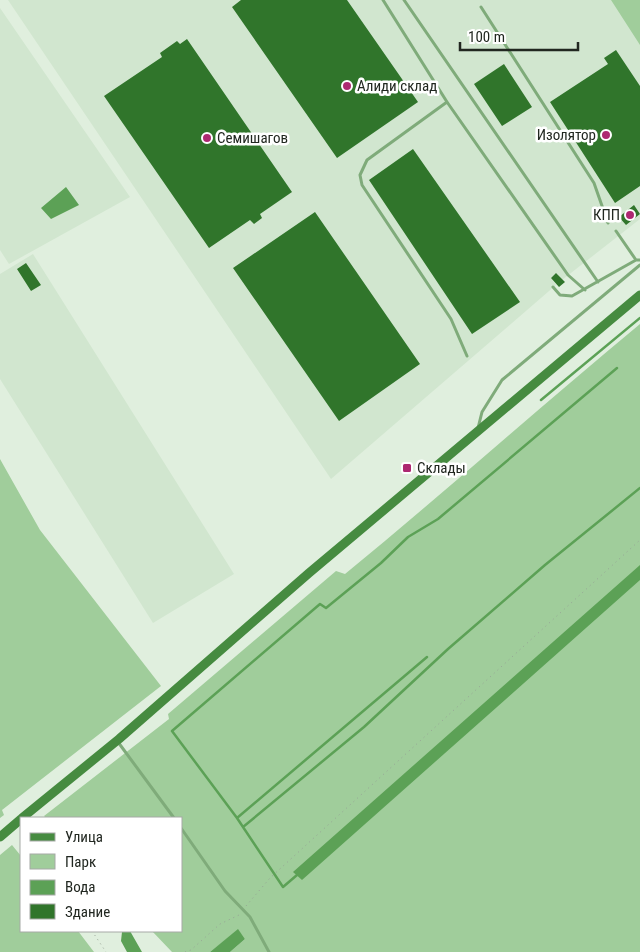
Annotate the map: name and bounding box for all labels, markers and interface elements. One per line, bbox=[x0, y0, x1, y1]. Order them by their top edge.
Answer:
scale bar bbox=[460, 20, 578, 52]
text: 100 m bbox=[468, 28, 505, 46]
place label: Алиди склад bbox=[357, 77, 437, 95]
marker: Алиди склад bbox=[341, 80, 353, 92]
place label: Изолятор bbox=[537, 126, 596, 144]
place label: Семишагов bbox=[217, 129, 288, 147]
marker: Изолятор bbox=[600, 129, 612, 141]
marker: Семишагов bbox=[201, 132, 213, 144]
place label: КПП bbox=[593, 206, 620, 224]
marker: КПП bbox=[624, 209, 636, 221]
place label: Склады bbox=[417, 459, 466, 477]
marker: Склады bbox=[401, 462, 413, 474]
legend bbox=[20, 817, 182, 932]
text: Улица bbox=[65, 828, 103, 846]
text: Парк bbox=[65, 853, 96, 871]
text: Вода bbox=[65, 878, 95, 896]
text: Здание bbox=[65, 903, 110, 921]

